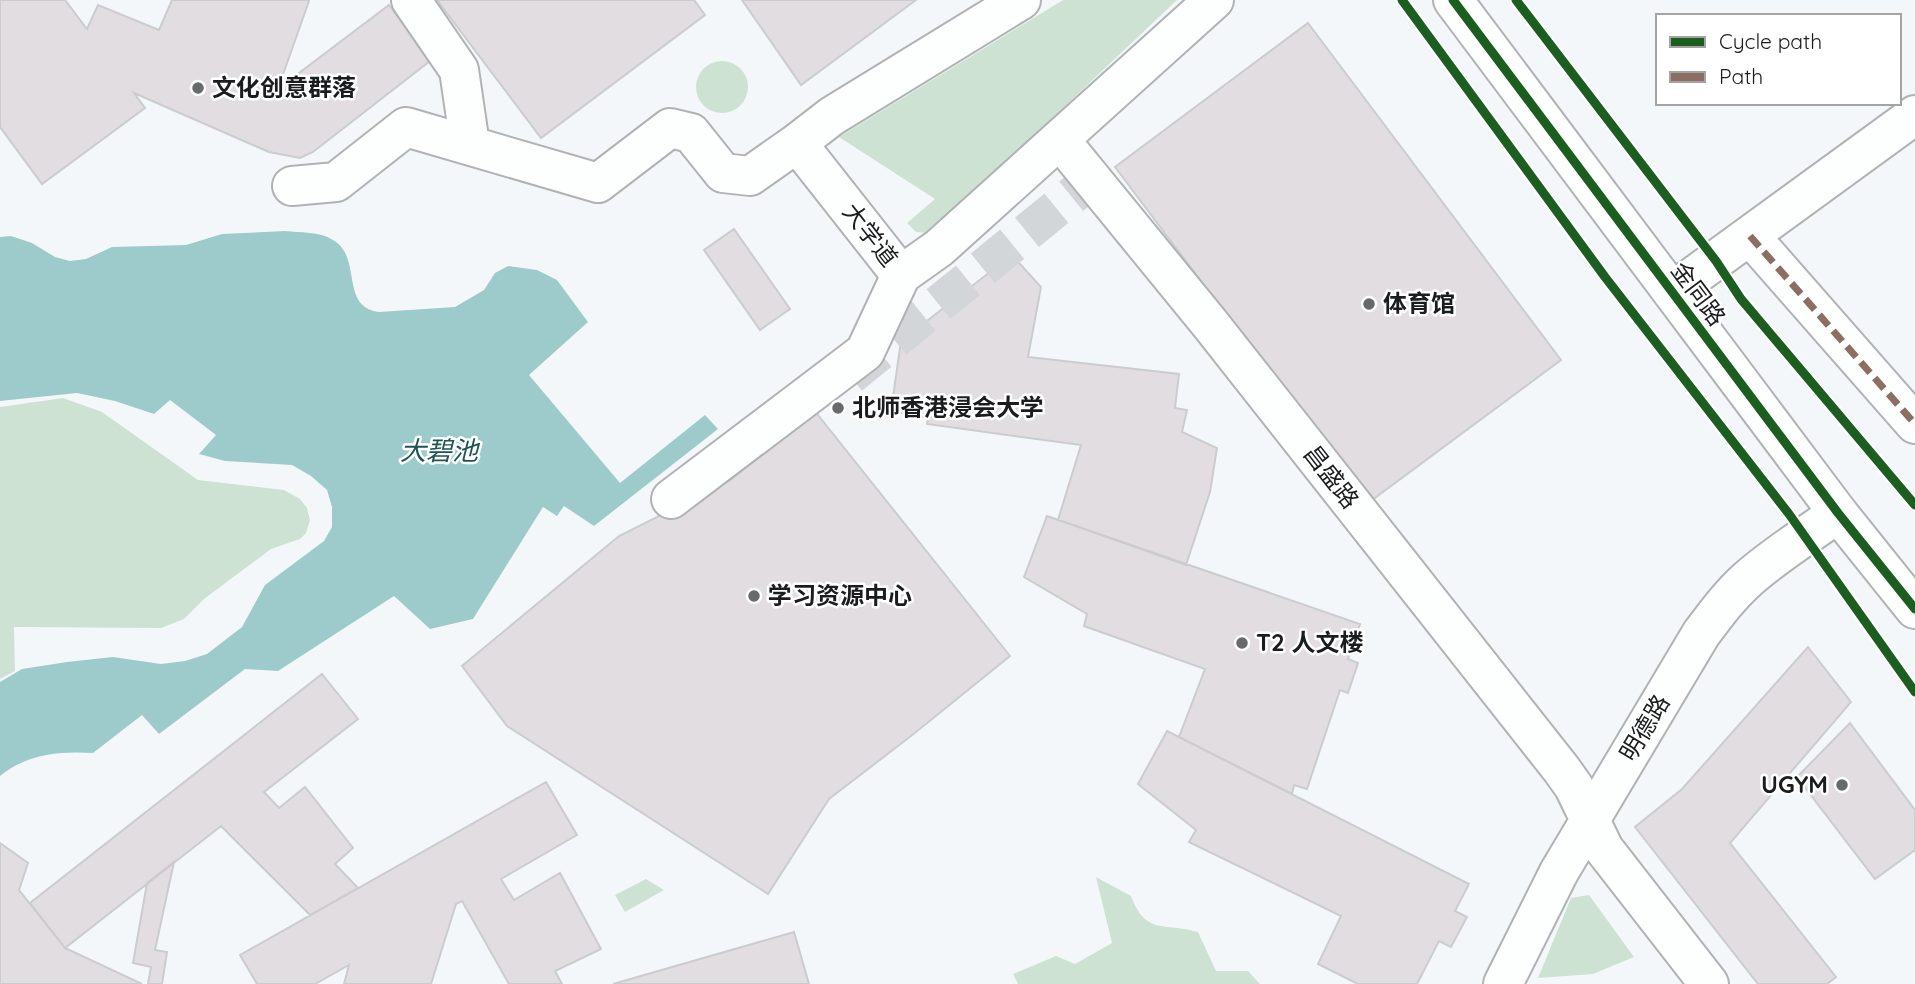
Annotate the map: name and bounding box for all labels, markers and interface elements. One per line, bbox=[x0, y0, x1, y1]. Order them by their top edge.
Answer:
legend bbox=[1656, 14, 1901, 105]
text: Cycle path bbox=[1719, 28, 1822, 54]
text: Path bbox=[1719, 63, 1763, 89]
place label: 文化创意群落 bbox=[212, 72, 356, 102]
marker: 文化创意群落 bbox=[190, 80, 206, 96]
street label: 大学道 bbox=[837, 197, 905, 272]
street label: 金同路 bbox=[1665, 256, 1732, 331]
place label: 体育馆 bbox=[1383, 288, 1455, 318]
marker: 体育馆 bbox=[1361, 296, 1377, 312]
place label: 北师香港浸会大学 bbox=[852, 392, 1044, 422]
marker: 北师香港浸会大学 bbox=[830, 400, 846, 416]
water label: 大碧池 bbox=[400, 434, 481, 467]
street label: 昌盛路 bbox=[1298, 439, 1366, 514]
place label: 学习资源中心 bbox=[768, 580, 912, 610]
marker: 学习资源中心 bbox=[746, 588, 762, 604]
place label: T2 人文楼 bbox=[1256, 627, 1363, 657]
marker: T2 人文楼 bbox=[1234, 635, 1250, 651]
street label: 明德路 bbox=[1613, 689, 1676, 766]
place label: UGYM bbox=[1761, 769, 1828, 799]
marker: UGYM bbox=[1834, 777, 1850, 793]

